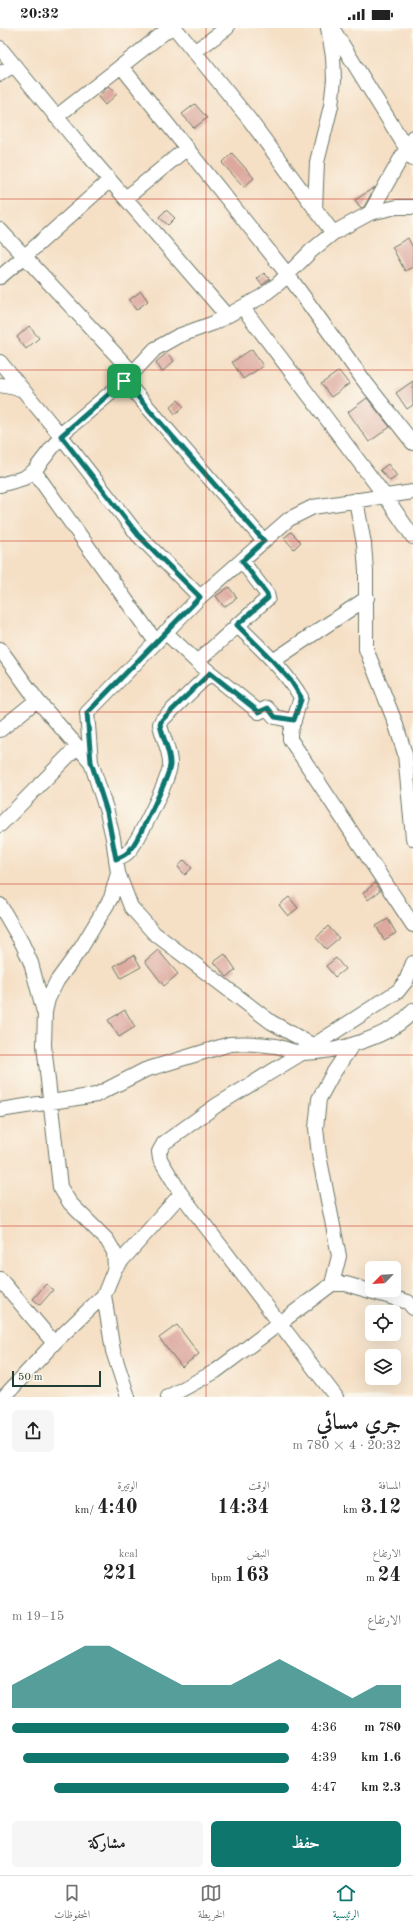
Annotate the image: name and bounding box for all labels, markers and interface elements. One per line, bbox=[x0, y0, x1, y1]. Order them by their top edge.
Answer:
text: 20:32 bbox=[20, 7, 59, 22]
pin bbox=[107, 364, 141, 398]
icon: arrive bbox=[113, 370, 135, 392]
north arrow bbox=[365, 1261, 401, 1297]
map controls bbox=[365, 1261, 401, 1385]
button: locate bbox=[365, 1305, 401, 1341]
button: layers bbox=[365, 1349, 401, 1385]
scale bar bbox=[12, 1369, 101, 1388]
text: 50 m bbox=[18, 1372, 43, 1383]
button: share bbox=[12, 1410, 54, 1452]
text: جري مسائي bbox=[316, 1412, 401, 1434]
text: 20:32 · 4 × 780 m bbox=[293, 1439, 401, 1452]
text: الوتيرة bbox=[117, 1481, 138, 1492]
text: الوقت bbox=[248, 1481, 269, 1492]
text: المسافة bbox=[379, 1481, 401, 1492]
text: 4:40 bbox=[97, 1498, 138, 1518]
text: 14:34 bbox=[217, 1498, 269, 1518]
text: 3.12 bbox=[361, 1498, 401, 1518]
text: /km bbox=[75, 1505, 97, 1516]
text: km bbox=[343, 1505, 361, 1516]
text: kcal bbox=[119, 1549, 138, 1560]
text: النبض bbox=[247, 1549, 269, 1560]
text: الارتفاع bbox=[372, 1549, 401, 1560]
text: 221 bbox=[103, 1564, 138, 1584]
text: 163 bbox=[235, 1566, 269, 1586]
text: 24 bbox=[378, 1566, 401, 1586]
text: bpm bbox=[211, 1573, 235, 1584]
text: m bbox=[366, 1573, 378, 1584]
text: 15–19 m bbox=[12, 1610, 64, 1623]
text: الارتفاع bbox=[367, 1614, 401, 1627]
text: 4:36 bbox=[311, 1721, 337, 1734]
text: 780 m bbox=[364, 1721, 401, 1734]
text: 4:39 bbox=[311, 1751, 337, 1764]
text: 1.6 km bbox=[361, 1751, 401, 1764]
text: 4:47 bbox=[311, 1781, 337, 1794]
text: 2.3 km bbox=[361, 1781, 401, 1794]
button: مشاركة bbox=[12, 1821, 203, 1867]
button: حفظ bbox=[211, 1821, 401, 1867]
tab: المحفوظات bbox=[54, 1882, 90, 1925]
tab: الخريطة bbox=[198, 1882, 225, 1925]
tab: الرئيسية bbox=[333, 1882, 359, 1925]

